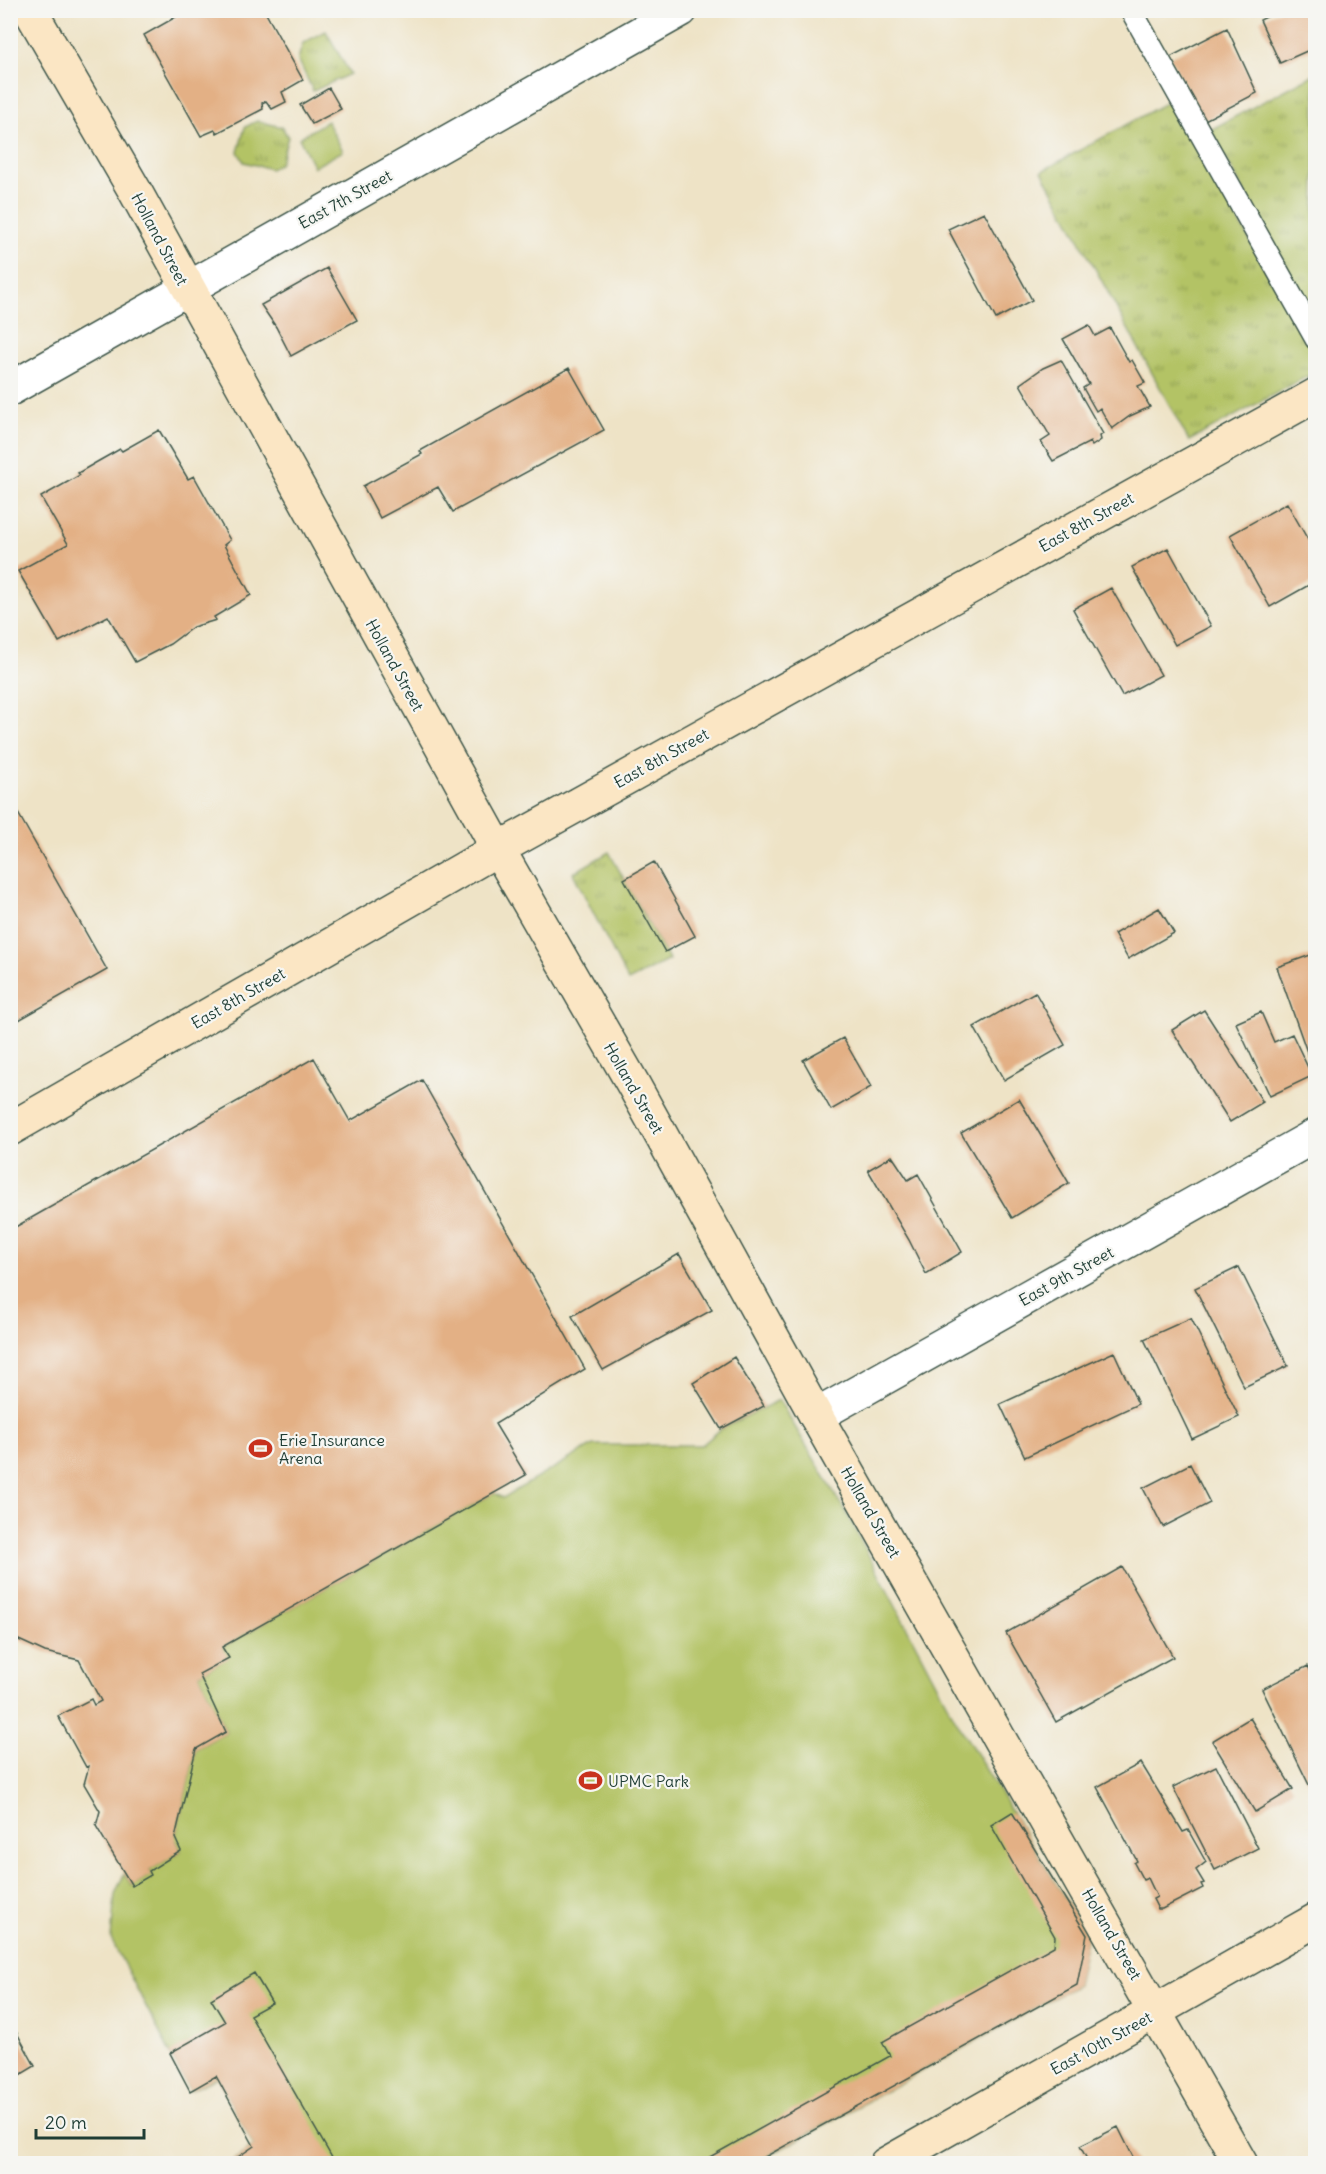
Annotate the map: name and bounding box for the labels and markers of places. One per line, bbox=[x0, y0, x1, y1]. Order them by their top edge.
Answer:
place label: Erie Insurance Arena bbox=[279, 1430, 385, 1468]
sports icon: Erie Insurance Arena bbox=[248, 1436, 274, 1462]
sports icon: UPMC Park bbox=[577, 1768, 603, 1794]
place label: UPMC Park bbox=[608, 1771, 689, 1791]

